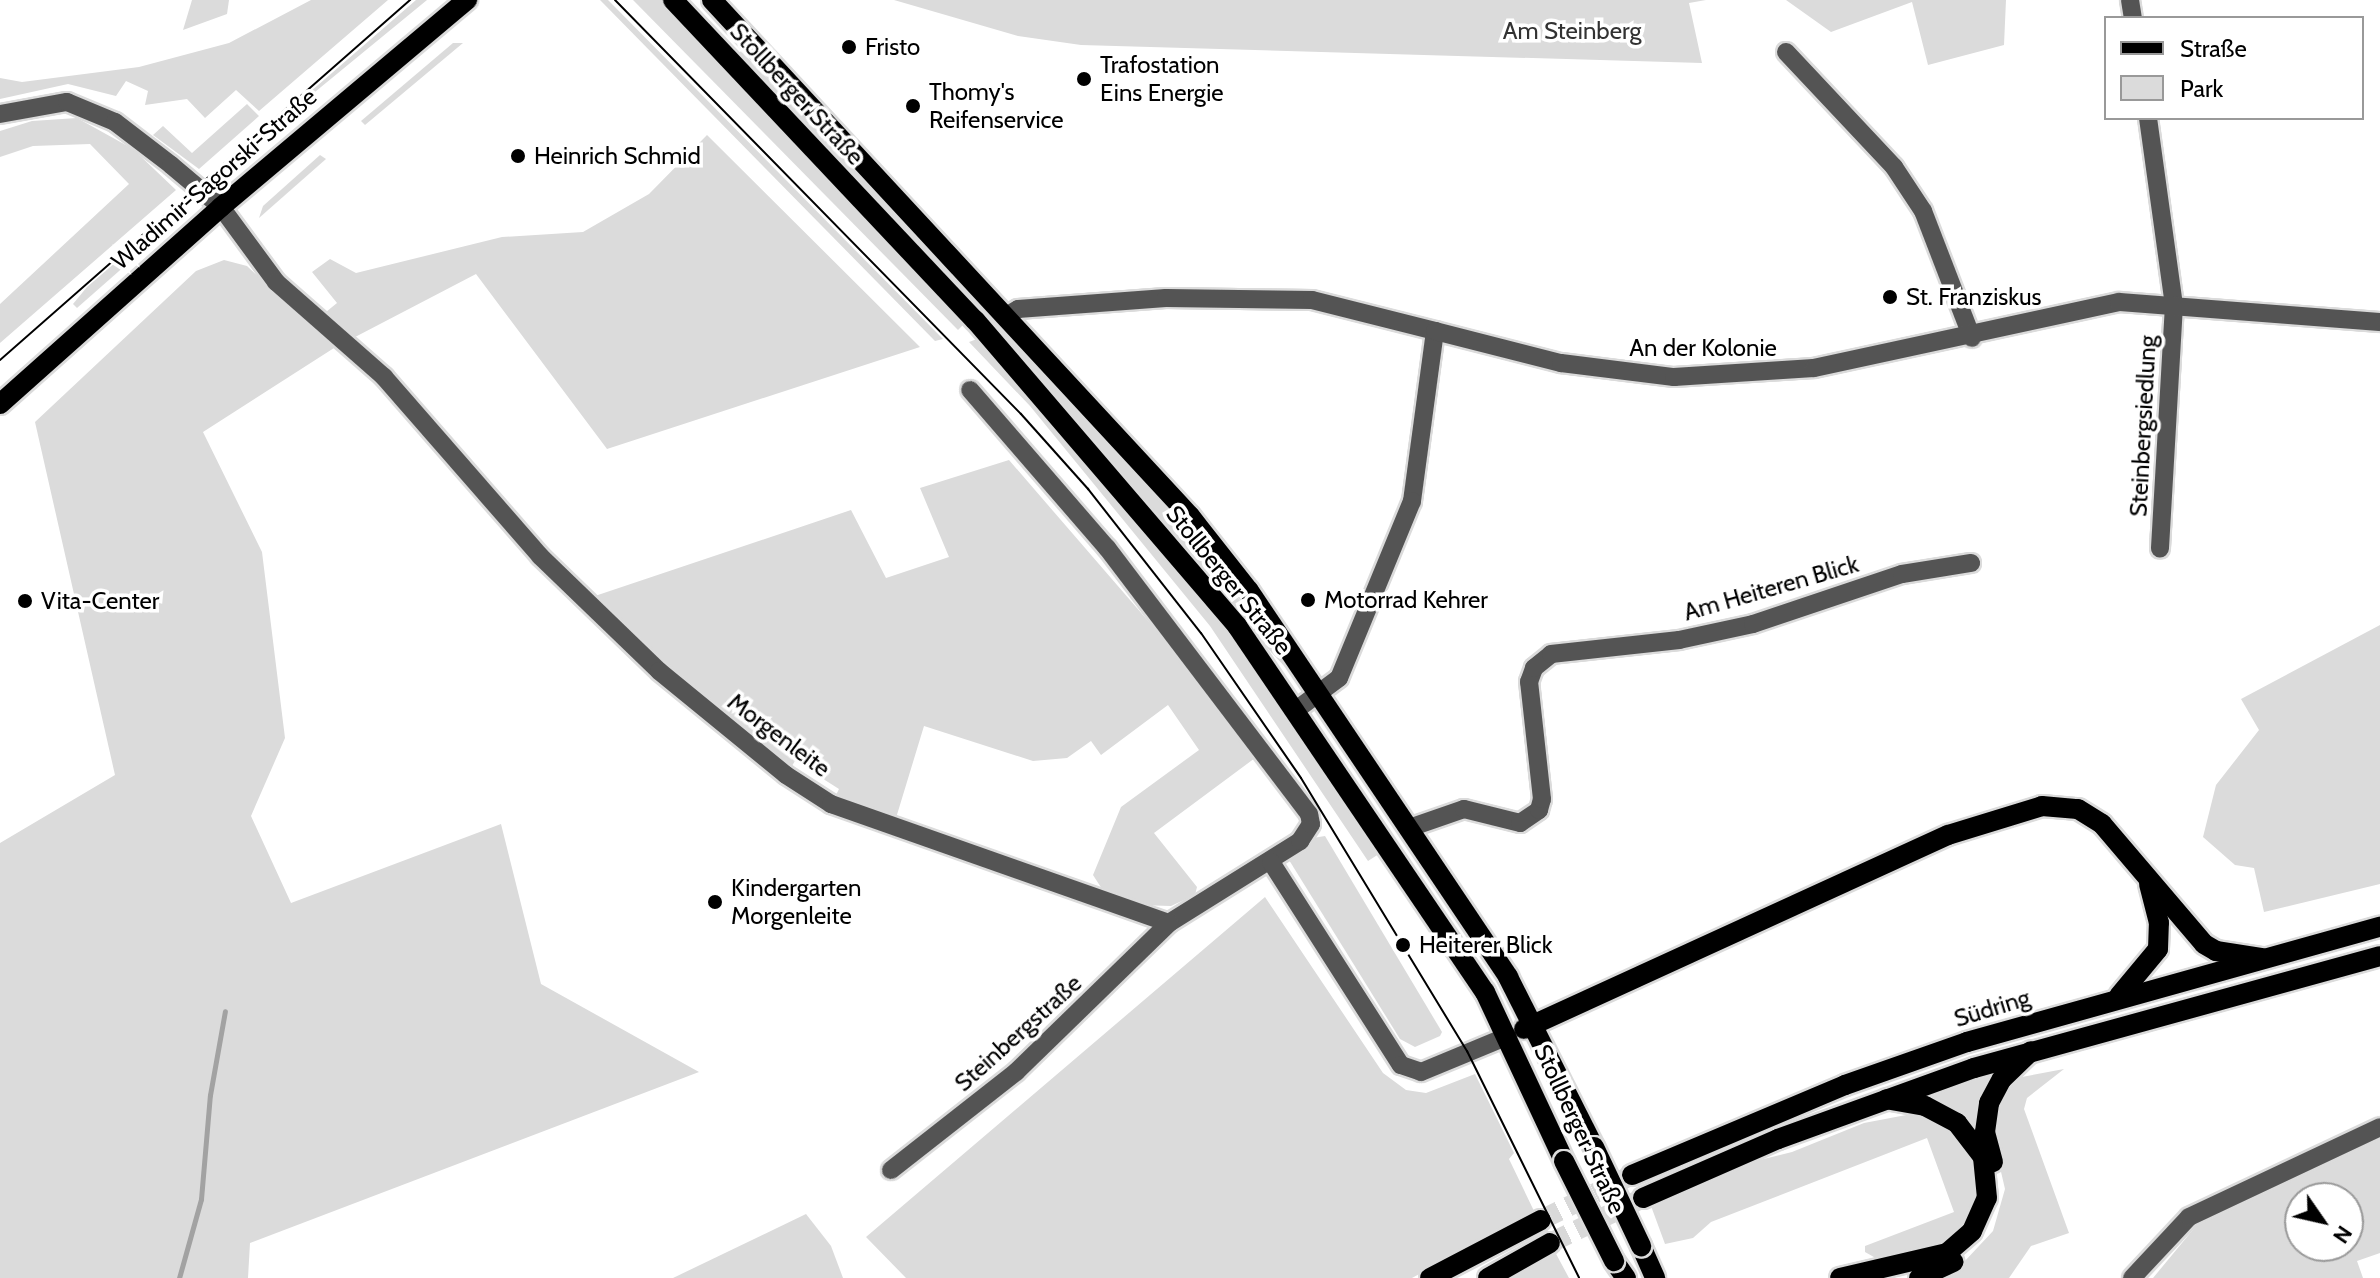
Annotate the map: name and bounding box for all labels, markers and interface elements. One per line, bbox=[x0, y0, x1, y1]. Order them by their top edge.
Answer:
legend bbox=[2104, 16, 2364, 120]
street label: Stollberger Straße bbox=[724, 17, 870, 171]
park label: Am Steinberg bbox=[1503, 17, 1641, 45]
place label: Fristo bbox=[865, 33, 920, 61]
text: Straße bbox=[2180, 34, 2247, 63]
marker: Fristo bbox=[840, 38, 858, 56]
place label: Trafostation Eins Energie bbox=[1100, 51, 1224, 107]
marker: Trafostation Eins Energie bbox=[1075, 70, 1093, 88]
text: Park bbox=[2180, 74, 2223, 103]
place label: Thomy's Reifenservice bbox=[929, 78, 1064, 134]
street label: Wladimir-Sagorski-Straße bbox=[106, 82, 322, 276]
marker: Thomy's Reifenservice bbox=[904, 97, 922, 115]
place label: Heinrich Schmid bbox=[534, 142, 701, 170]
marker: Heinrich Schmid bbox=[509, 147, 527, 165]
place label: St. Franziskus bbox=[1906, 283, 2042, 311]
marker: St. Franziskus bbox=[1881, 288, 1899, 306]
street label: An der Kolonie bbox=[1629, 334, 1777, 362]
street label: Steinbergsiedlung bbox=[2124, 335, 2162, 517]
street label: Stollberger Straße bbox=[1160, 500, 1298, 660]
street label: Am Heiteren Blick bbox=[1680, 549, 1862, 627]
place label: Motorrad Kehrer bbox=[1324, 586, 1488, 614]
place label: Vita-Center bbox=[41, 587, 159, 615]
marker: Motorrad Kehrer bbox=[1299, 591, 1317, 609]
marker: Vita-Center bbox=[16, 592, 34, 610]
street label: Morgenleite bbox=[722, 687, 836, 783]
place label: Kindergarten Morgenleite bbox=[731, 874, 861, 930]
marker: Kindergarten Morgenleite bbox=[706, 893, 724, 911]
place label: Heiterer Blick bbox=[1419, 931, 1552, 959]
marker: Heiterer Blick bbox=[1394, 936, 1412, 954]
street label: Steinbergstraße bbox=[949, 969, 1087, 1097]
street label: Südring bbox=[1951, 983, 2033, 1033]
street label: Stollberger Straße bbox=[1528, 1040, 1632, 1218]
north arrow bbox=[2284, 1182, 2364, 1262]
text: N bbox=[2327, 1221, 2358, 1249]

